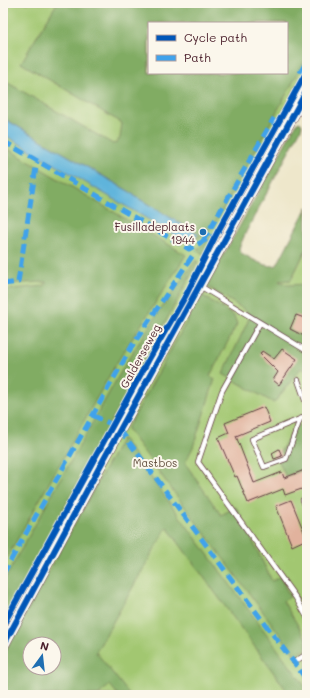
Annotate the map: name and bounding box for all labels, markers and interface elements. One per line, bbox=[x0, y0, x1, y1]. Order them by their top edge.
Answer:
legend bbox=[148, 22, 288, 74]
text: Cycle path bbox=[184, 29, 247, 45]
text: Path bbox=[184, 49, 211, 65]
place label: Fusilladeplaats 1944 bbox=[115, 219, 196, 247]
marker: Fusilladeplaats 1944 bbox=[198, 227, 208, 237]
street label: Galderseweg bbox=[116, 321, 164, 391]
park label: Mastbos bbox=[133, 455, 177, 470]
north arrow bbox=[22, 636, 62, 676]
text: N bbox=[39, 638, 51, 654]

